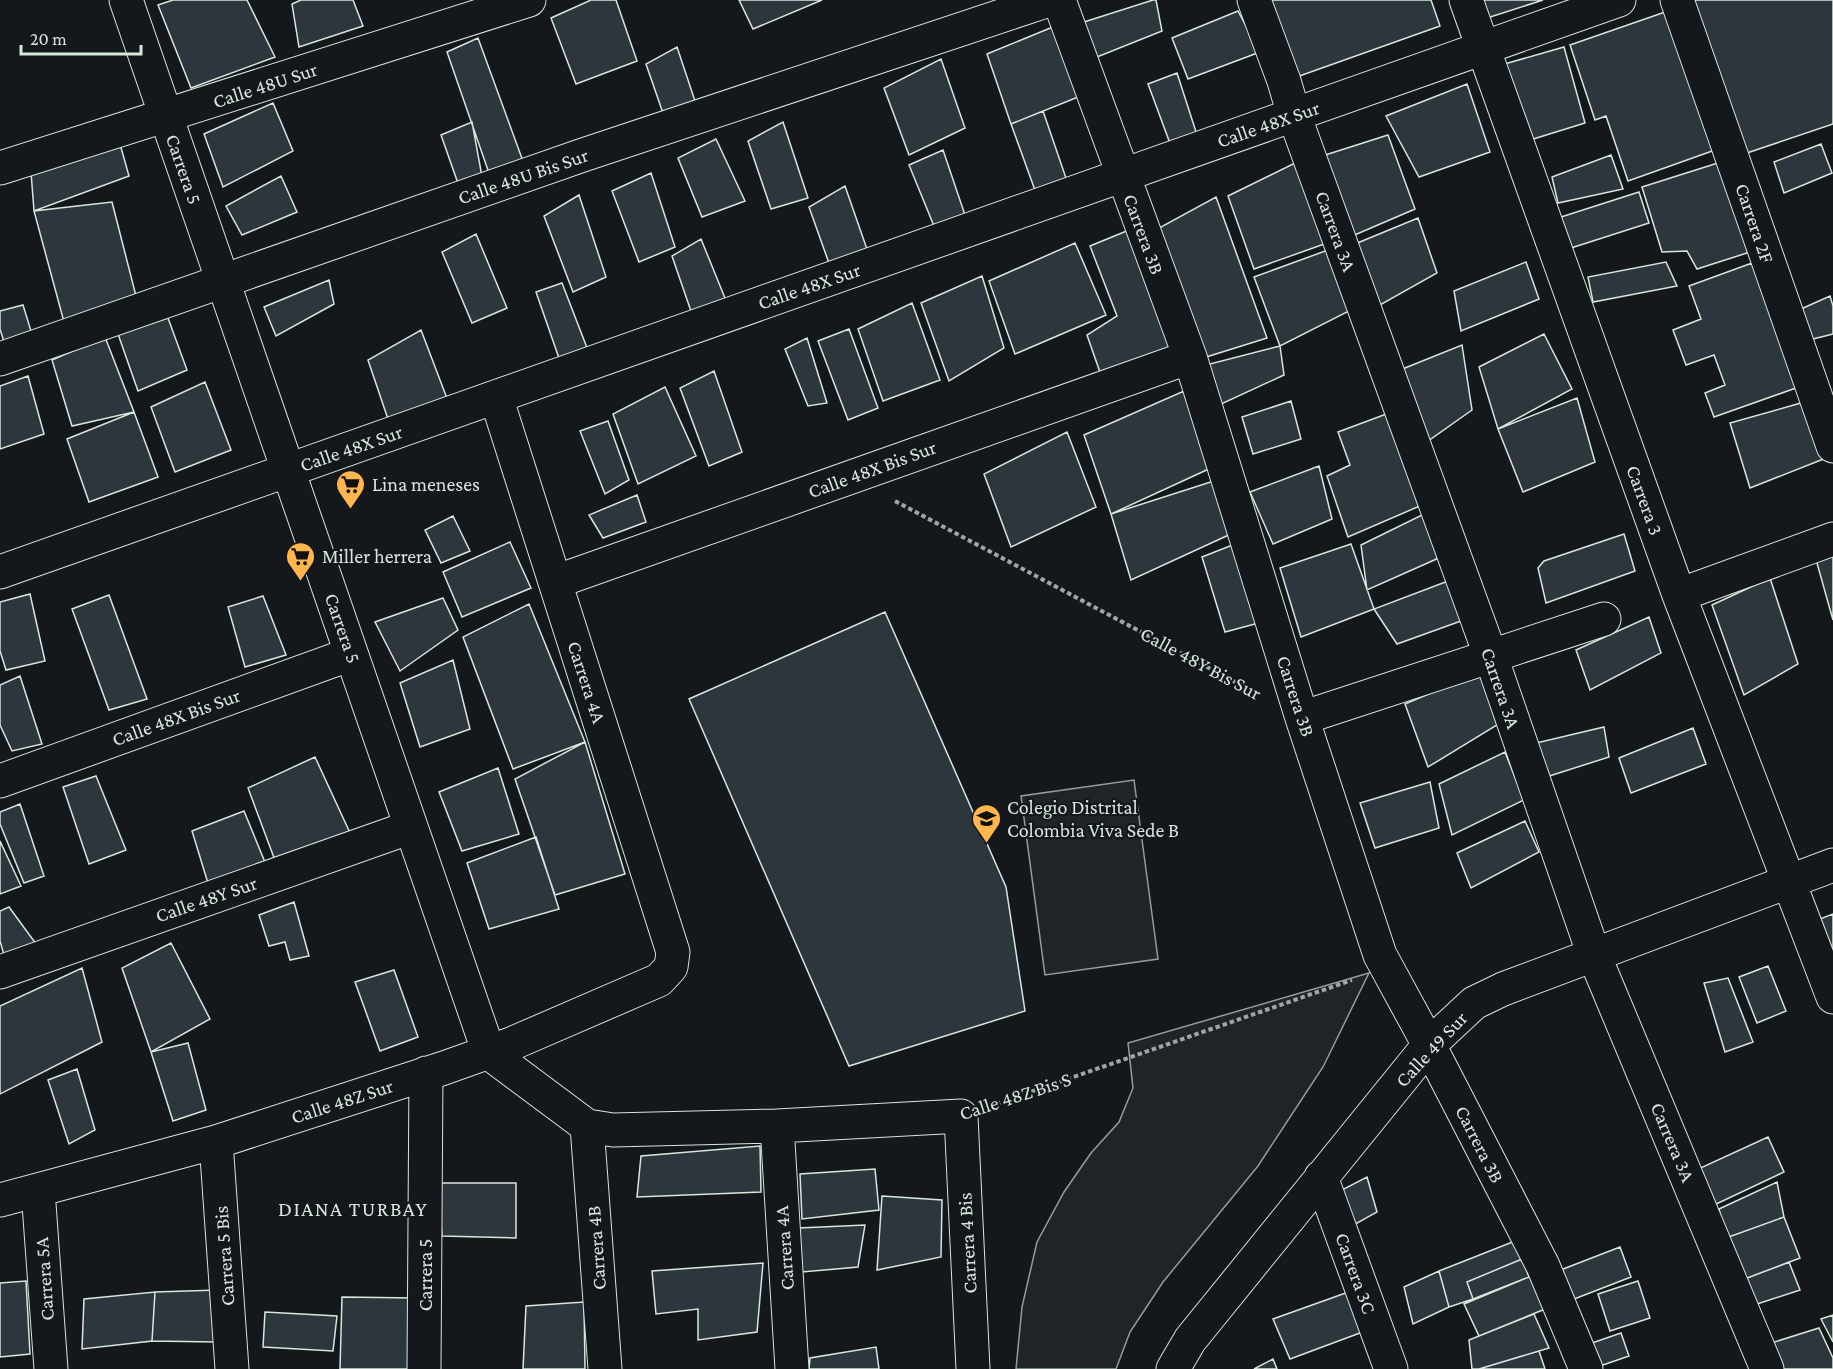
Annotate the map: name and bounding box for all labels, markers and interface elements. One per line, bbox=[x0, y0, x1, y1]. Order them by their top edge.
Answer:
scale bar bbox=[21, 18, 141, 56]
text: 20 m bbox=[30, 29, 67, 49]
street label: Calle 48U Sur bbox=[210, 58, 320, 112]
street label: Calle 48X Sur bbox=[1214, 96, 1322, 152]
street label: Carrera 5 bbox=[162, 131, 206, 207]
street label: Calle 48U Bis Sur bbox=[455, 143, 591, 209]
street label: Carrera 2F bbox=[1731, 180, 1779, 266]
street label: Carrera 3A bbox=[1311, 188, 1361, 275]
street label: Carrera 3B bbox=[1119, 191, 1169, 277]
street label: Calle 48X Sur bbox=[755, 258, 863, 314]
street label: Calle 48X Sur bbox=[297, 420, 405, 476]
street label: Calle 48X Bis Sur bbox=[805, 436, 939, 502]
street label: Carrera 3 bbox=[1622, 462, 1668, 538]
supermarket icon: Lina meneses bbox=[335, 468, 367, 510]
place label: Lina meneses bbox=[372, 473, 480, 495]
supermarket icon: Miller herrera bbox=[285, 540, 317, 582]
place label: Miller herrera bbox=[322, 545, 432, 567]
street label: Carrera 5 bbox=[321, 590, 365, 666]
street label: Calle 48Y Bis Sur bbox=[1137, 622, 1265, 704]
street label: Carrera 4A bbox=[563, 638, 611, 726]
street label: Carrera 3A bbox=[1477, 645, 1525, 732]
street label: Carrera 3B bbox=[1273, 653, 1319, 739]
street label: Calle 48X Bis Sur bbox=[109, 684, 243, 750]
place label: Colegio Distrital Colombia Viva Sede B bbox=[1007, 796, 1179, 841]
school or university icon: Colegio Distrital Colombia Viva Sede B bbox=[970, 802, 1002, 844]
street label: Calle 48Y Sur bbox=[152, 871, 260, 927]
street label: Calle 49 Sur bbox=[1391, 1007, 1471, 1091]
street label: Calle 48Z Bis S bbox=[956, 1068, 1074, 1124]
street label: Calle 48Z Sur bbox=[288, 1074, 396, 1128]
street label: Carrera 3A bbox=[1646, 1099, 1700, 1186]
street label: Carrera 3B bbox=[1451, 1102, 1509, 1186]
street label: Carrera 4 Bis bbox=[953, 1192, 981, 1294]
district label: DIANA TURBAY bbox=[278, 1197, 428, 1221]
street label: Carrera 4A bbox=[770, 1204, 798, 1291]
street label: Carrera 5 Bis bbox=[210, 1205, 238, 1307]
street label: Carrera 4B bbox=[582, 1205, 610, 1291]
street label: Carrera 3C bbox=[1331, 1230, 1381, 1317]
street label: Carrera 5A bbox=[30, 1236, 58, 1322]
street label: Carrera 5 bbox=[414, 1239, 436, 1311]

